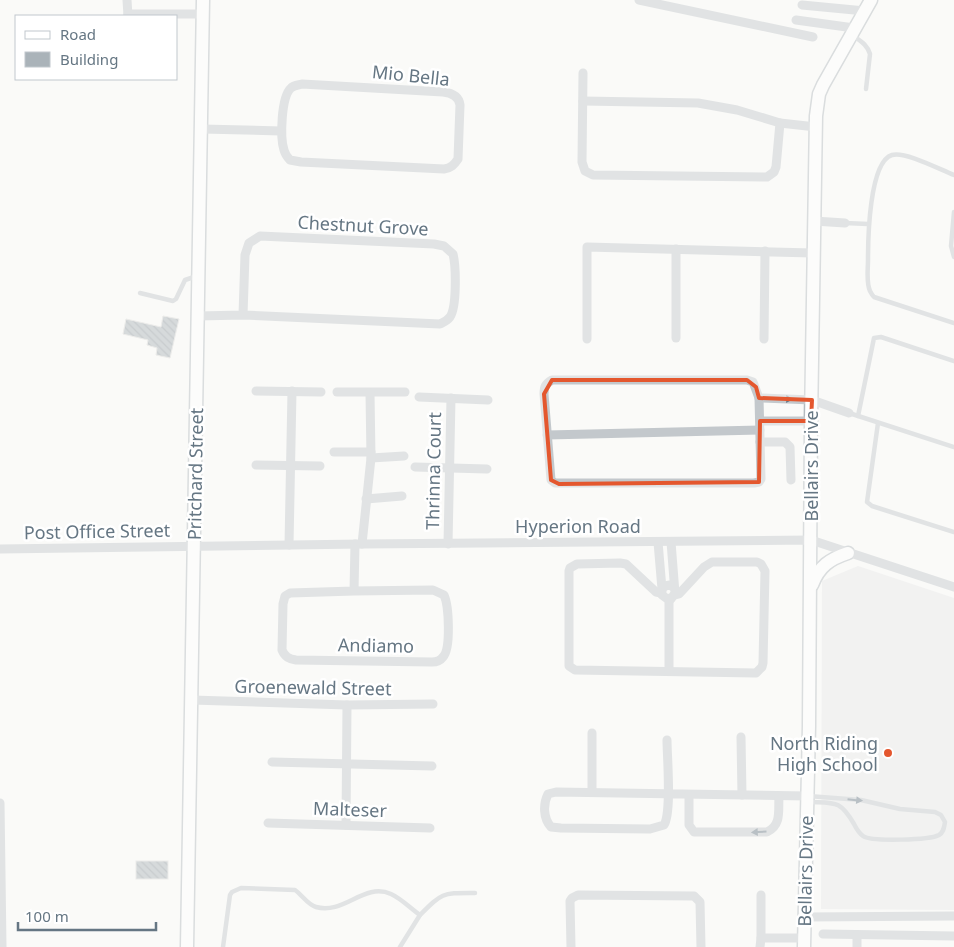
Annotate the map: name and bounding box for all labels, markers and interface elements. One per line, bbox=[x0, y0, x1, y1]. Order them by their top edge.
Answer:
legend bbox=[15, 15, 178, 80]
text: Road bbox=[60, 24, 96, 44]
text: Building bbox=[60, 49, 118, 69]
street label: Mio Bella bbox=[371, 59, 451, 91]
street label: Chestnut Grove bbox=[297, 210, 429, 240]
one-way arrow bbox=[778, 396, 794, 404]
street label: Pritchard Street bbox=[182, 407, 208, 540]
street label: Bellairs Drive bbox=[799, 410, 823, 522]
street label: Thrinna Court bbox=[420, 412, 446, 530]
street label: Hyperion Road bbox=[515, 514, 641, 538]
street label: Post Office Street bbox=[24, 518, 171, 544]
street label: Andiamo bbox=[338, 632, 414, 658]
street label: Groenewald Street bbox=[234, 674, 392, 700]
place label: North Riding High School bbox=[770, 731, 878, 776]
marker: North Riding High School bbox=[882, 747, 894, 759]
street label: Malteser bbox=[313, 796, 388, 822]
one-way arrow bbox=[847, 796, 863, 804]
street label: Bellairs Drive bbox=[792, 815, 818, 927]
one-way arrow bbox=[751, 828, 767, 836]
scale bar bbox=[18, 900, 155, 932]
text: 100 m bbox=[25, 906, 69, 926]

